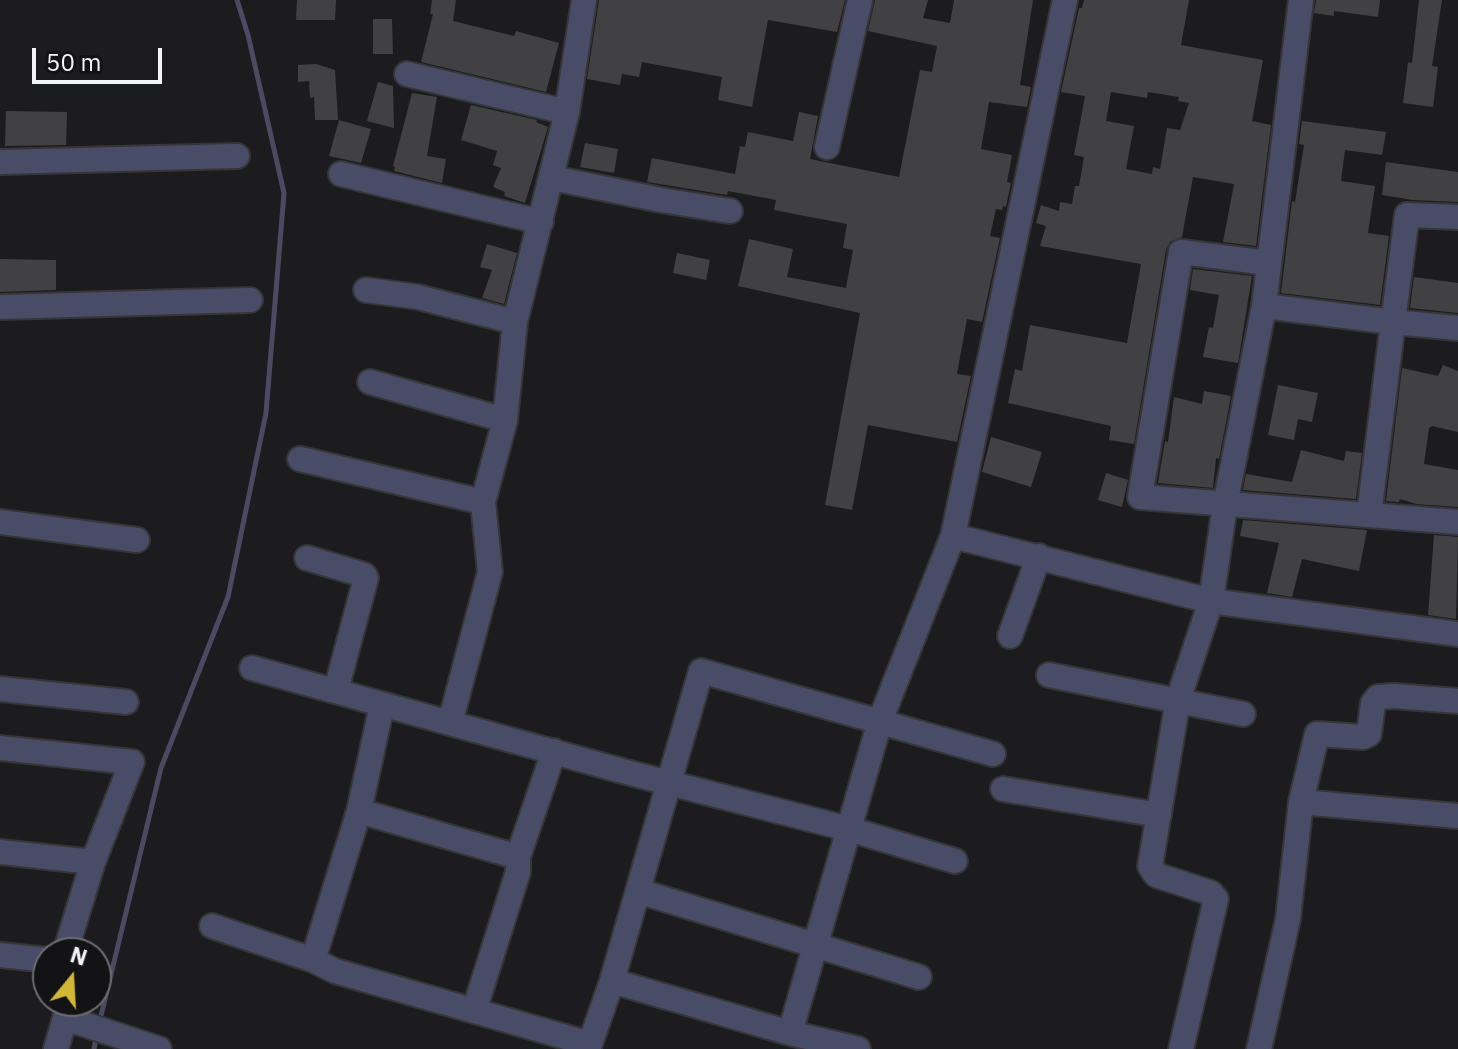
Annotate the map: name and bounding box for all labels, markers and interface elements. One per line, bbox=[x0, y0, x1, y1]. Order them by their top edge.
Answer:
scale bar bbox=[36, 32, 166, 82]
text: 50 m bbox=[46, 46, 101, 78]
north arrow bbox=[32, 937, 112, 1017]
text: N bbox=[67, 939, 91, 972]

